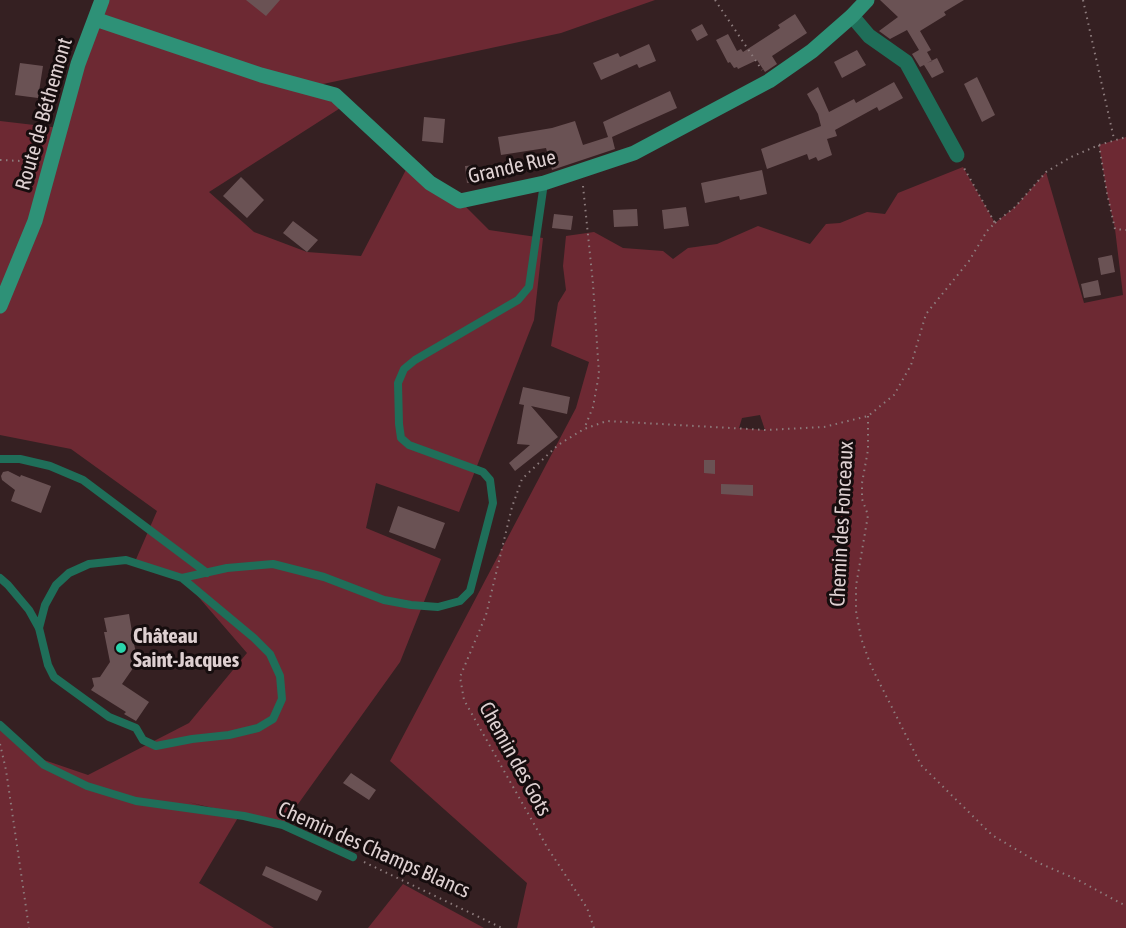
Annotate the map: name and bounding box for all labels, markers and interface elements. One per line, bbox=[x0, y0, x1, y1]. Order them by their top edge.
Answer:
street label: Route de Béthemont bbox=[10, 35, 78, 193]
street label: Grande Rue bbox=[466, 145, 558, 189]
street label: Chemin des Fonceaux bbox=[825, 441, 859, 607]
place label: Château Saint-Jacques bbox=[133, 623, 239, 673]
marker: Château Saint-Jacques bbox=[114, 641, 128, 655]
street label: Chemin des Gots bbox=[473, 698, 557, 820]
street label: Chemin des Champs Blancs bbox=[274, 796, 474, 904]

